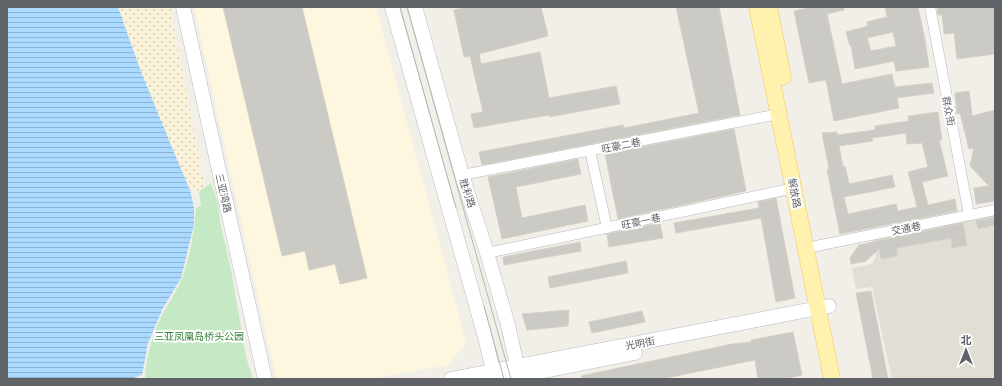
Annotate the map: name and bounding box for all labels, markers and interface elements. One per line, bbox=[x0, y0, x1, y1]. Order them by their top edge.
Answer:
street label: 群众街 bbox=[939, 95, 957, 127]
street label: 旺豪二巷 bbox=[600, 136, 642, 156]
street label: 三亚湾路 bbox=[213, 172, 233, 214]
street label: 胜利路 bbox=[457, 177, 477, 209]
street label: 解放路 bbox=[785, 177, 803, 209]
street label: 旺豪一巷 bbox=[620, 212, 662, 232]
street label: 交通巷 bbox=[890, 220, 922, 238]
north arrow bbox=[946, 330, 986, 370]
park label: 三亚凤凰岛桥头公园 bbox=[154, 331, 244, 343]
text: 北 bbox=[961, 334, 972, 347]
street label: 光明街 bbox=[624, 335, 656, 353]

